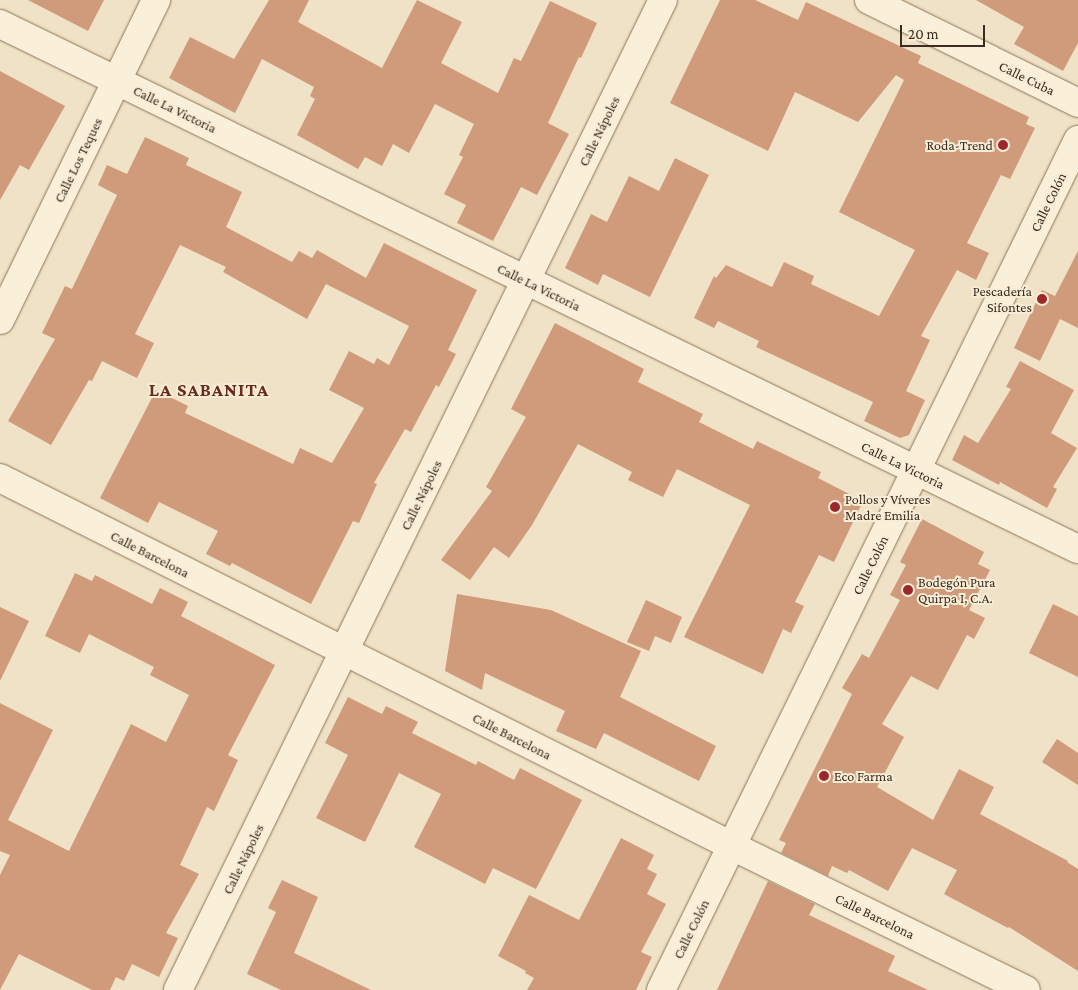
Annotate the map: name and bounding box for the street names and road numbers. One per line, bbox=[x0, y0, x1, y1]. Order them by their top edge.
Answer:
street label: Calle Cuba bbox=[996, 57, 1058, 99]
street label: Calle La Victoria bbox=[131, 82, 219, 136]
street label: Calle Nápoles bbox=[575, 93, 623, 169]
street label: Calle Los Teques bbox=[50, 115, 106, 205]
street label: Calle Colón bbox=[1026, 170, 1070, 234]
street label: Calle La Victoria bbox=[495, 260, 583, 314]
street label: Calle La Victoria bbox=[859, 438, 947, 492]
street label: Calle Nápoles bbox=[397, 457, 445, 533]
street label: Calle Barcelona bbox=[108, 527, 192, 581]
street label: Calle Colón bbox=[848, 533, 892, 597]
street label: Calle Barcelona bbox=[470, 709, 554, 763]
street label: Calle Nápoles bbox=[219, 821, 267, 897]
street label: Calle Barcelona bbox=[833, 890, 917, 942]
street label: Calle Colón bbox=[669, 897, 713, 961]

